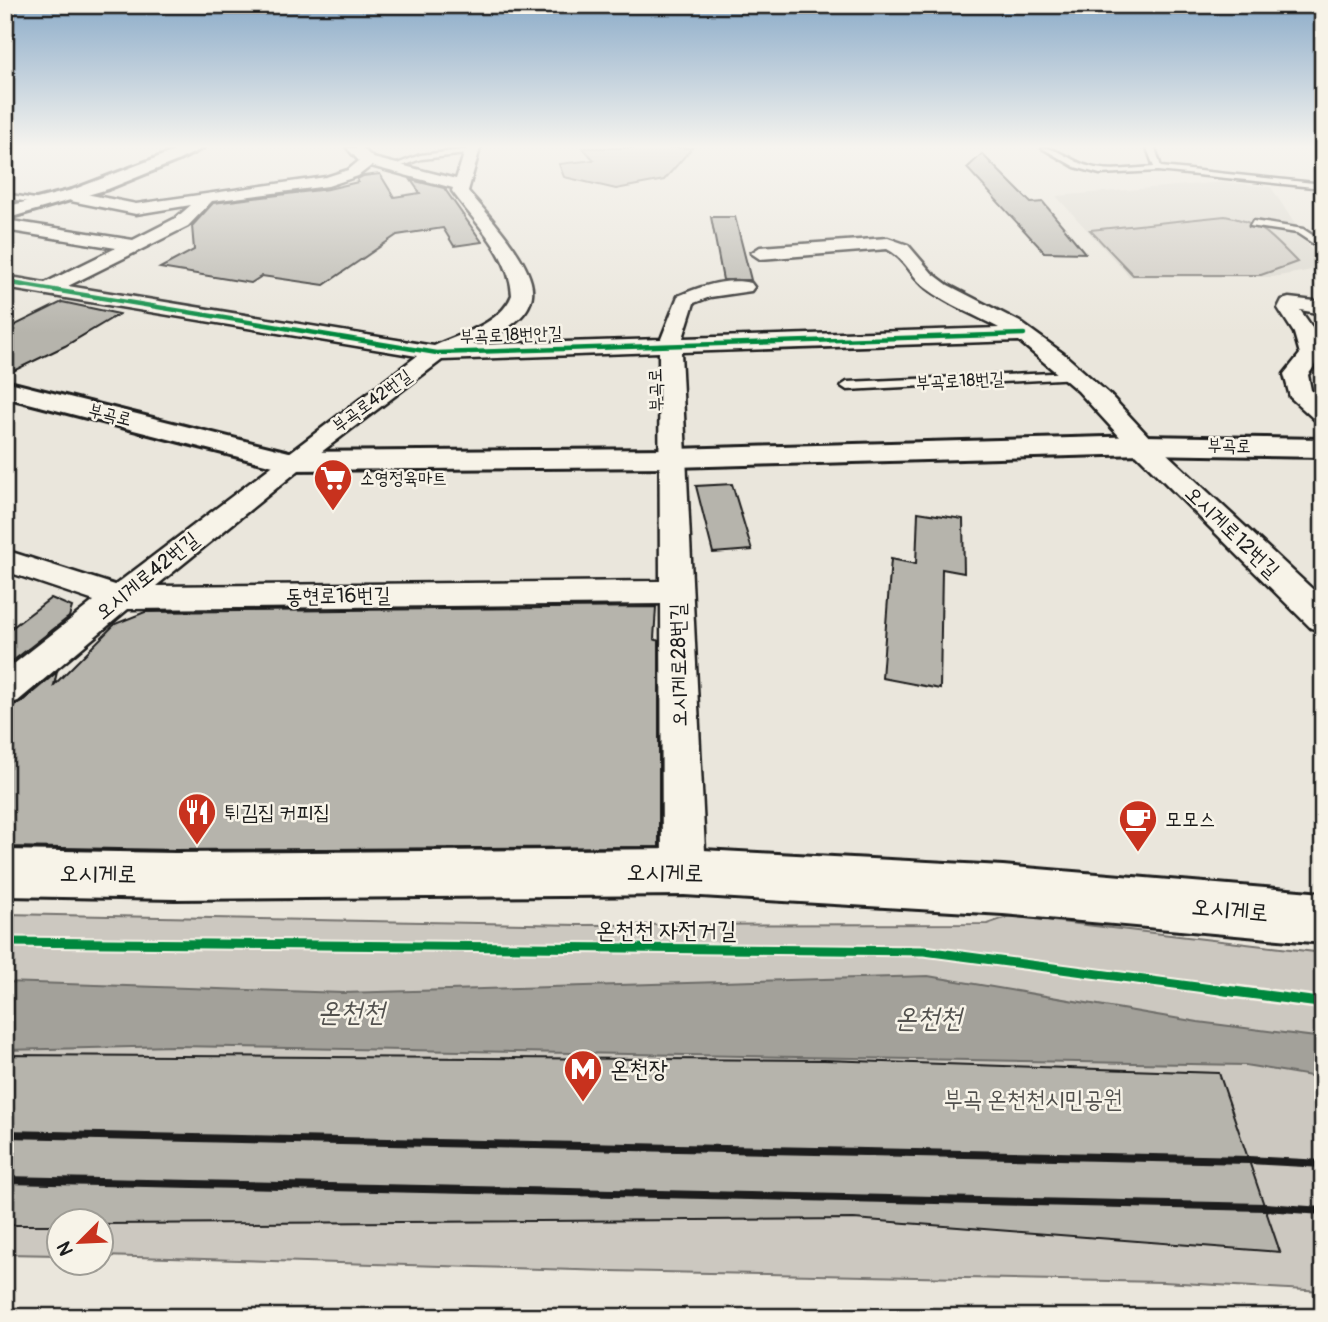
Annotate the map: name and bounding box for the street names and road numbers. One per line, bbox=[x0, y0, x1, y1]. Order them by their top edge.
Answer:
street label: 부곡로18번안길 bbox=[459, 322, 563, 348]
street label: 부곡로42번길 bbox=[328, 364, 417, 438]
street label: 부곡로18번길 bbox=[915, 367, 1005, 395]
street label: 부곡로 bbox=[644, 368, 668, 412]
street label: 부곡로 bbox=[86, 399, 134, 431]
street label: 부곡로 bbox=[1207, 434, 1251, 458]
street label: 오시게로12번길 bbox=[1179, 480, 1285, 584]
street label: 오시게로42번길 bbox=[90, 526, 204, 626]
street label: 동현로16번길 bbox=[285, 582, 391, 610]
street label: 오시게로28번길 bbox=[664, 603, 694, 727]
street label: 오시게로 bbox=[626, 858, 704, 888]
street label: 오시게로 bbox=[59, 859, 137, 889]
street label: 오시게로 bbox=[1190, 892, 1270, 928]
street label: 온천천 자전거길 bbox=[596, 916, 736, 945]

